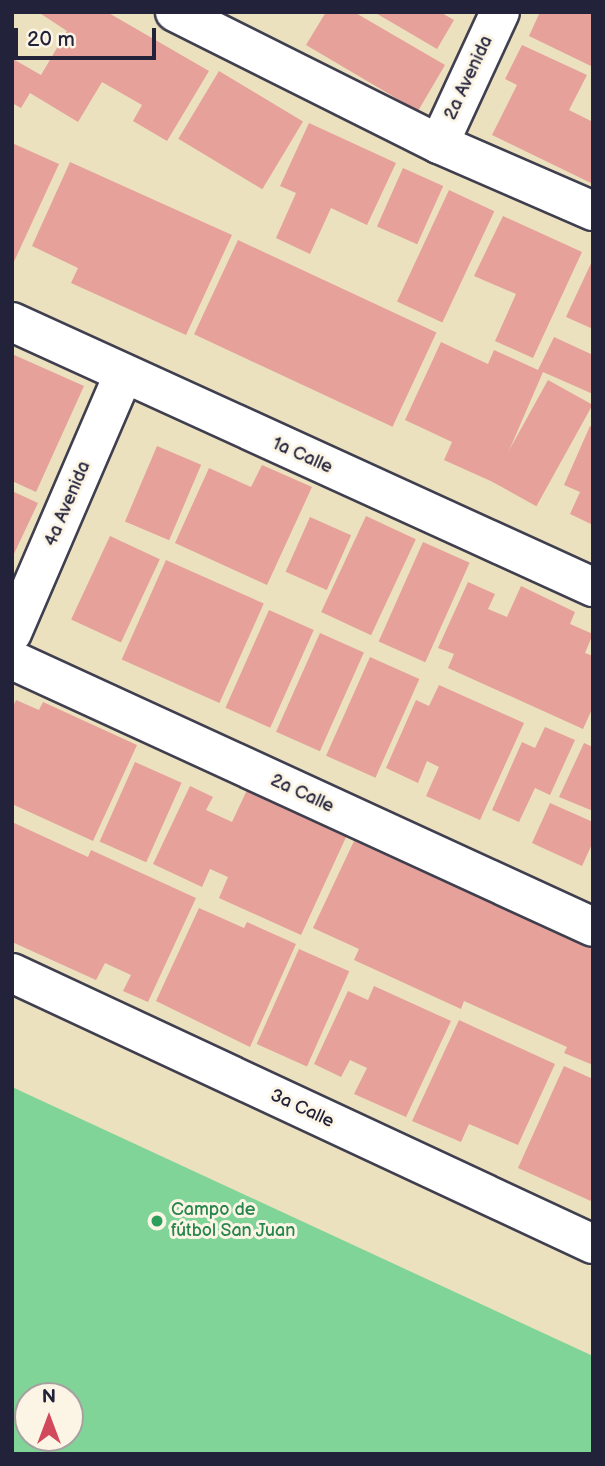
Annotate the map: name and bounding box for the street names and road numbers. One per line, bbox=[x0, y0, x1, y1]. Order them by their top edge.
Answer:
street label: 2a Avenida bbox=[440, 33, 498, 123]
street label: 1a Calle bbox=[269, 433, 335, 479]
street label: 4a Avenida bbox=[40, 458, 96, 550]
street label: 2a Calle bbox=[267, 770, 337, 818]
street label: 3a Calle bbox=[267, 1085, 337, 1133]

